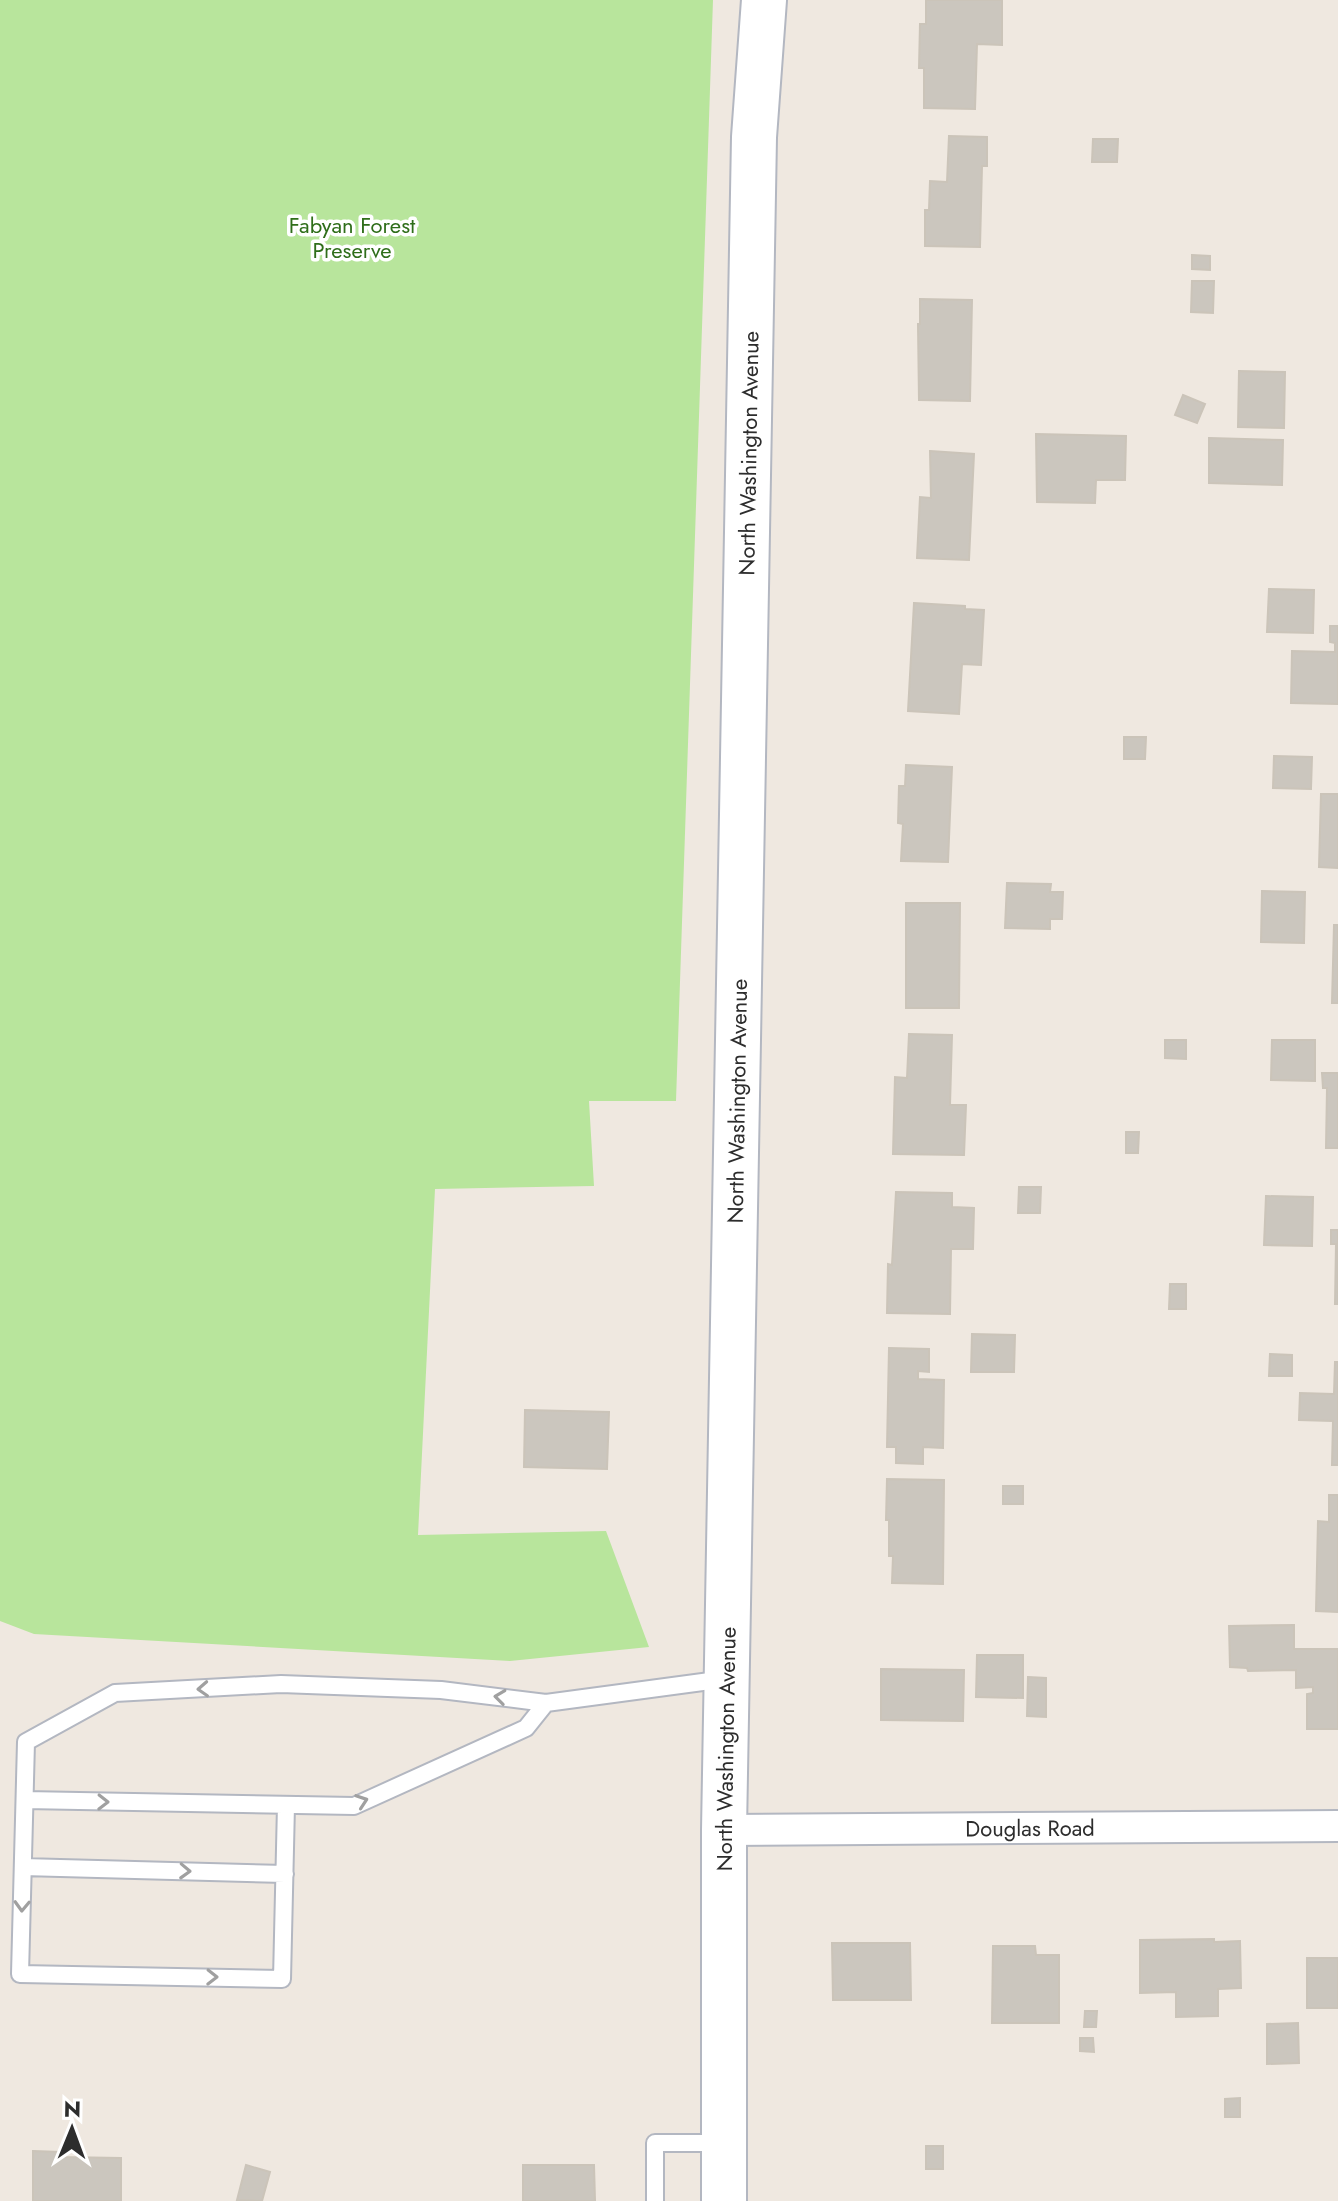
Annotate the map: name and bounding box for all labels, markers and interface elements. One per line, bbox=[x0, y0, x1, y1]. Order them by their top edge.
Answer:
park label: Fabyan Forest Preserve bbox=[289, 209, 416, 266]
street label: North Washington Avenue bbox=[730, 331, 767, 576]
street label: North Washington Avenue bbox=[719, 979, 755, 1224]
street label: North Washington Avenue bbox=[708, 1626, 744, 1871]
one-way arrow bbox=[196, 1680, 209, 1697]
one-way arrow bbox=[493, 1689, 506, 1706]
one-way arrow bbox=[97, 1793, 110, 1811]
one-way arrow bbox=[354, 1795, 368, 1811]
street label: Douglas Road bbox=[965, 1812, 1095, 1844]
one-way arrow bbox=[179, 1863, 192, 1880]
one-way arrow bbox=[13, 1900, 31, 1913]
one-way arrow bbox=[206, 1969, 219, 1986]
north arrow bbox=[32, 2089, 112, 2169]
text: N bbox=[63, 2093, 81, 2125]

